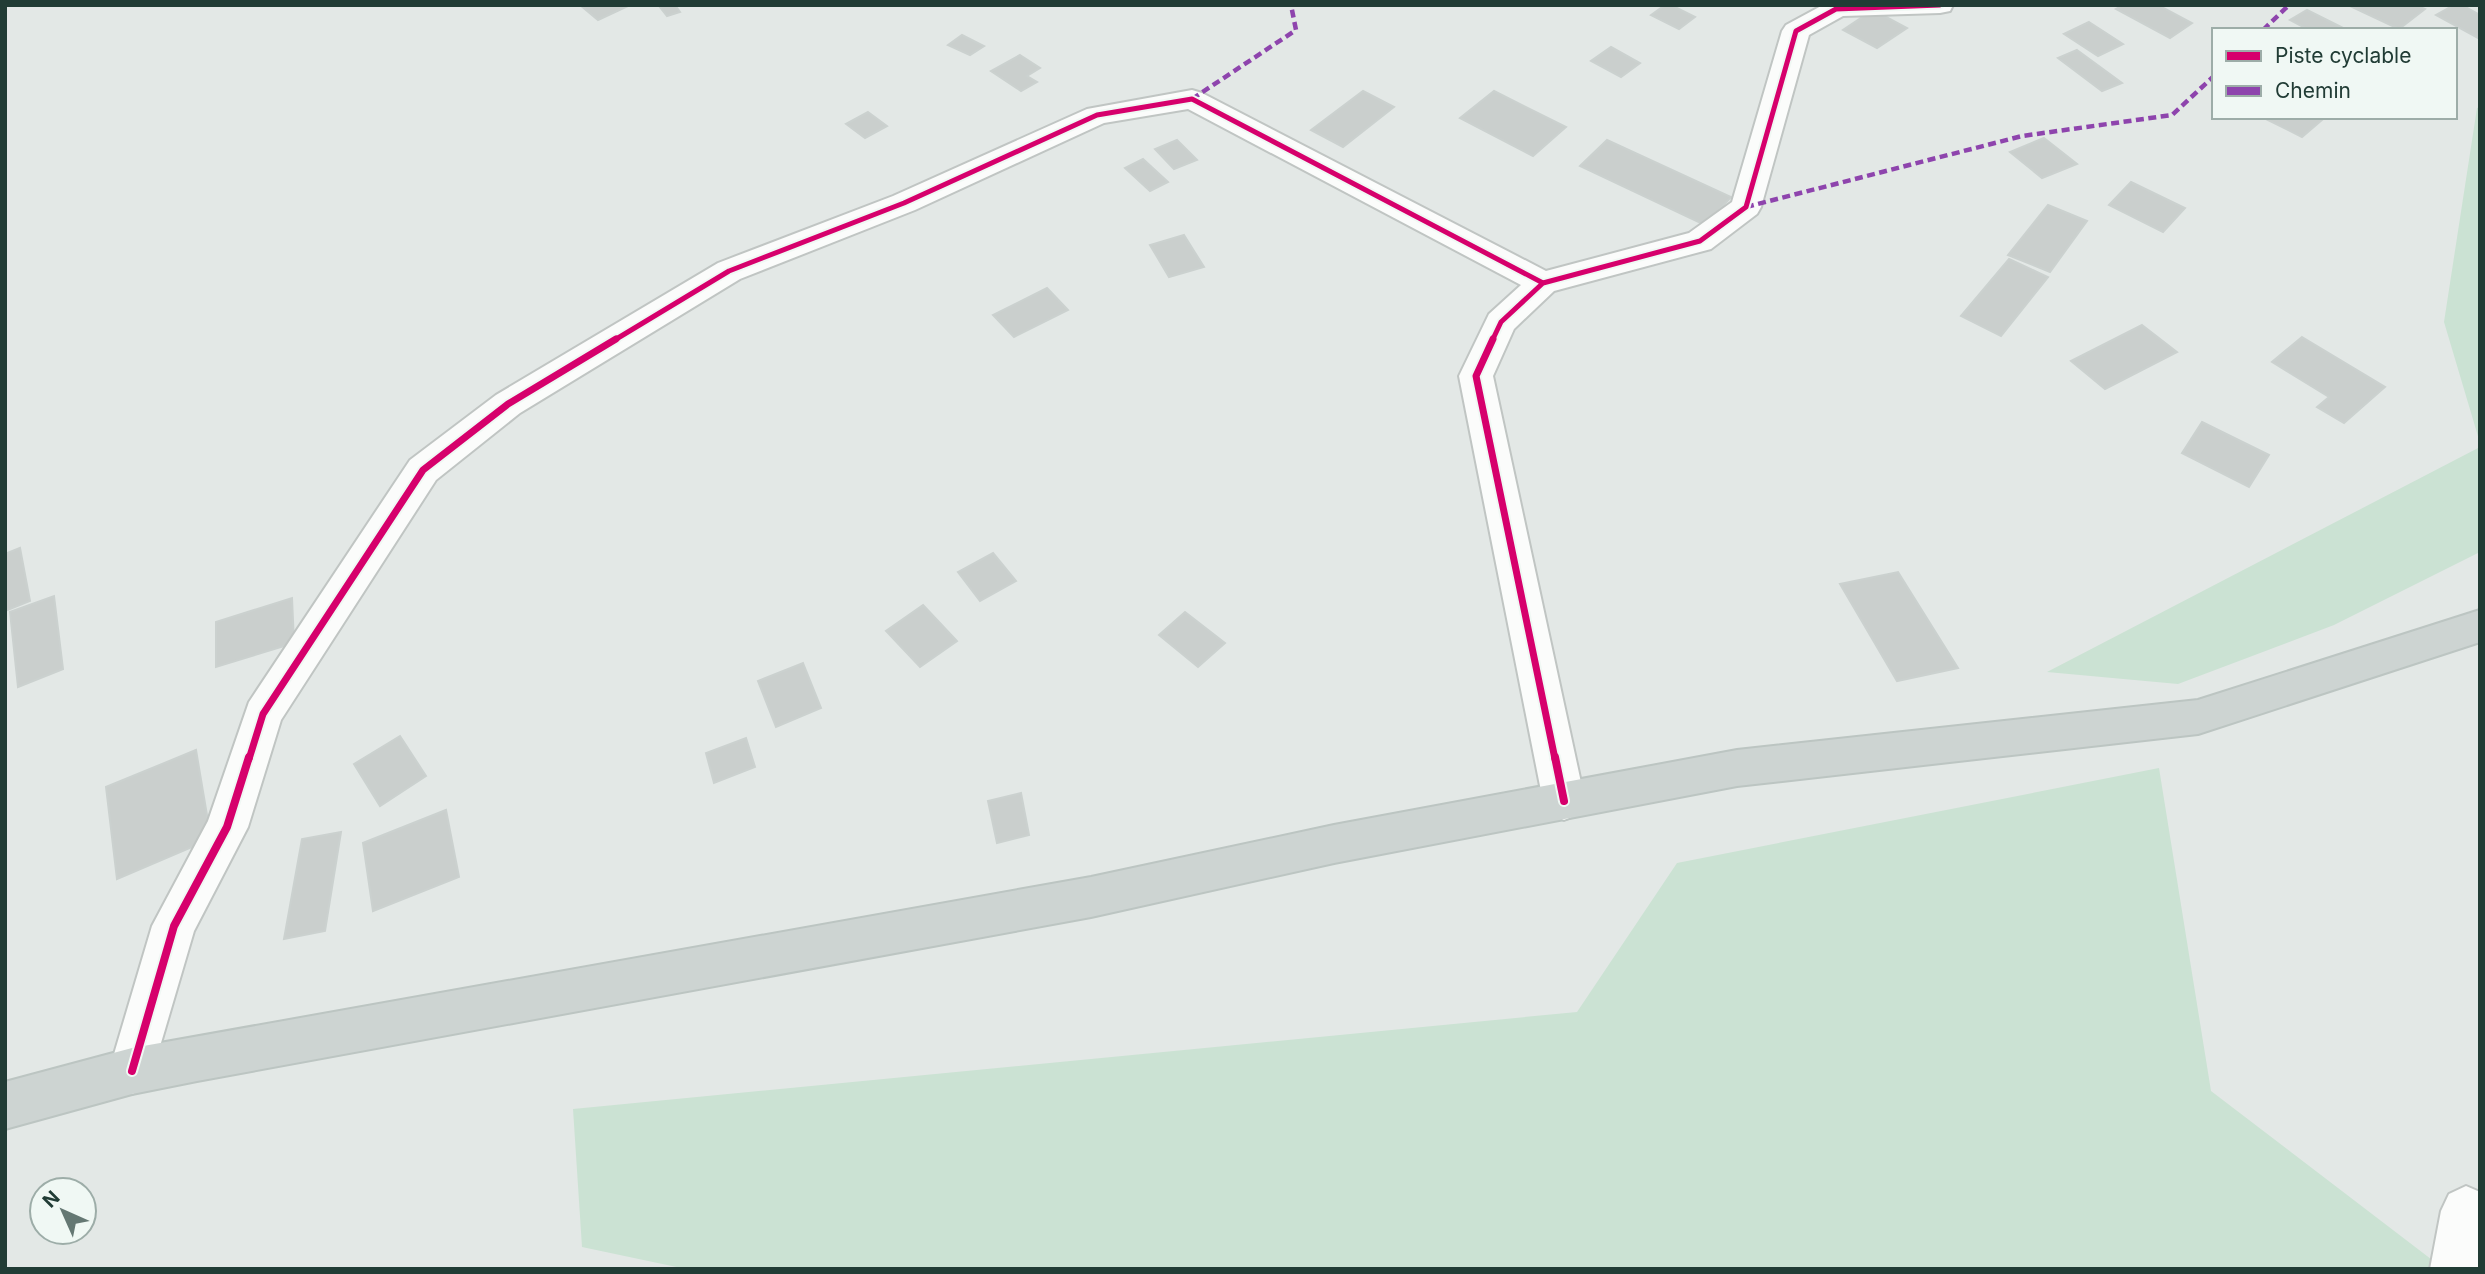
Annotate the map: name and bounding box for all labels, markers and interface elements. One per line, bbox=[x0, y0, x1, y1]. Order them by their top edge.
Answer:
legend bbox=[2212, 28, 2457, 119]
text: Piste cyclable bbox=[2275, 43, 2411, 68]
text: Chemin bbox=[2275, 78, 2351, 103]
north arrow bbox=[28, 1176, 98, 1246]
text: N bbox=[38, 1186, 65, 1213]

